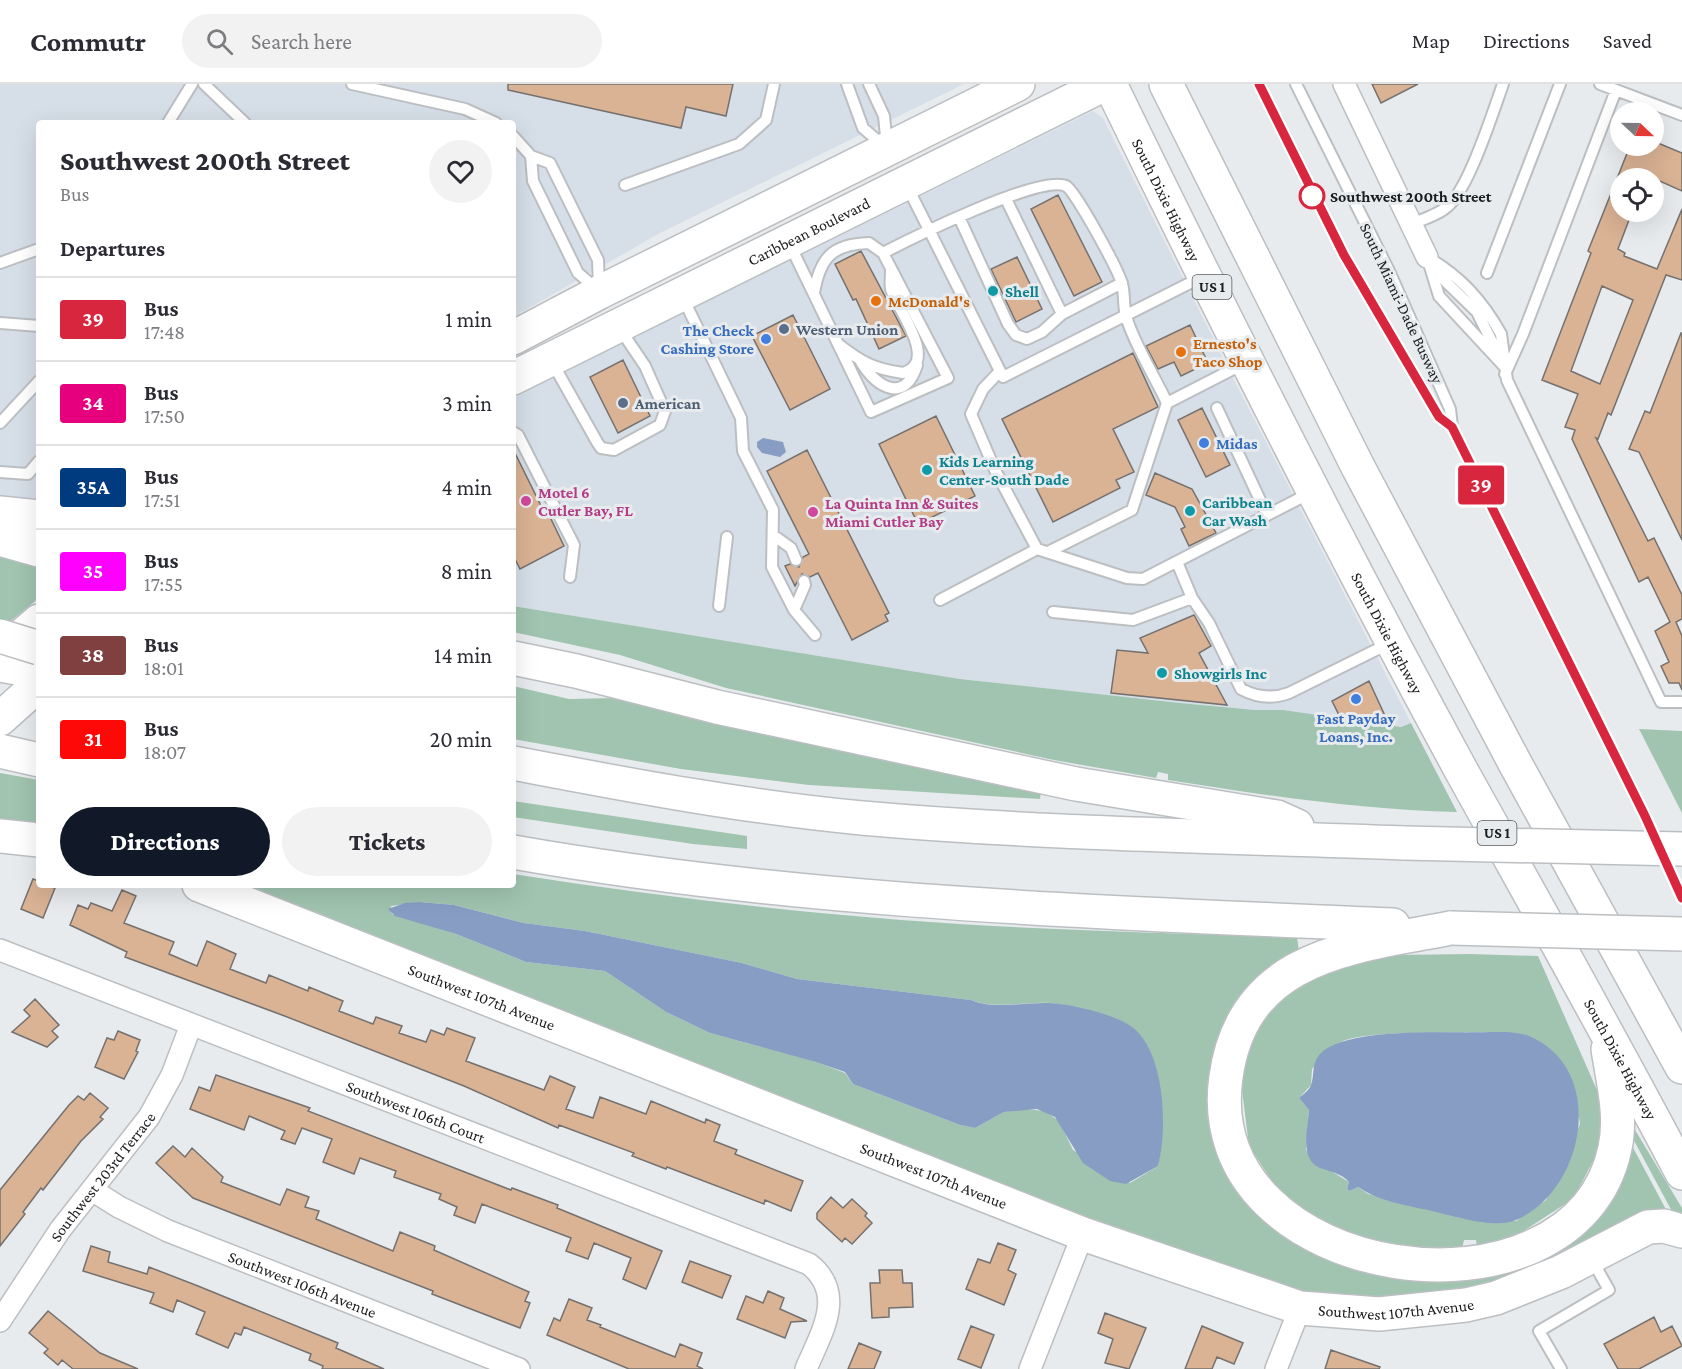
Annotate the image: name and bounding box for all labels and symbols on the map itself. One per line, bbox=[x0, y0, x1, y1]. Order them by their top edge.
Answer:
north arrow bbox=[1610, 102, 1664, 156]
street label: South Dixie Highway bbox=[1129, 136, 1204, 265]
marker: Southwest 200th Street bbox=[1299, 183, 1325, 209]
place label: Southwest 200th Street bbox=[1330, 188, 1492, 205]
street label: Caribbean Boulevard bbox=[745, 194, 873, 269]
street label: South Miami-Dade Busway bbox=[1356, 220, 1446, 387]
road number: US 1 bbox=[1192, 275, 1232, 299]
place label: Shell bbox=[1005, 283, 1039, 300]
marker: Shell bbox=[986, 284, 1000, 298]
place label: McDonald's bbox=[888, 293, 970, 310]
marker: McDonald's bbox=[869, 294, 883, 308]
place label: Western Union bbox=[795, 321, 898, 338]
place label: The Check Cashing Store bbox=[661, 322, 755, 357]
marker: Western Union bbox=[777, 322, 791, 336]
marker: The Check Cashing Store bbox=[759, 332, 773, 346]
place label: Ernesto's Taco Shop bbox=[1193, 335, 1263, 370]
marker: Ernesto's Taco Shop bbox=[1174, 345, 1188, 359]
place label: American bbox=[634, 395, 701, 412]
marker: American bbox=[616, 396, 630, 410]
place label: Midas bbox=[1216, 435, 1258, 452]
marker: Midas bbox=[1197, 436, 1211, 450]
place label: Kids Learning Center-South Dade bbox=[939, 453, 1070, 488]
marker: Kids Learning Center-South Dade bbox=[920, 463, 934, 477]
line badge: 39 bbox=[1454, 466, 1508, 504]
place label: Motel 6 Cutler Bay, FL bbox=[538, 484, 633, 519]
marker: Motel 6 Cutler Bay, FL bbox=[519, 494, 533, 508]
place label: Caribbean Car Wash bbox=[1202, 494, 1272, 529]
place label: La Quinta Inn & Suites Miami Cutler Bay bbox=[825, 495, 979, 530]
marker: Caribbean Car Wash bbox=[1183, 504, 1197, 518]
marker: La Quinta Inn & Suites Miami Cutler Bay bbox=[806, 505, 820, 519]
street label: South Dixie Highway bbox=[1348, 570, 1426, 698]
place label: Showgirls Inc bbox=[1174, 665, 1267, 682]
marker: Showgirls Inc bbox=[1155, 666, 1169, 680]
marker: Fast Payday Loans, Inc. bbox=[1349, 692, 1363, 706]
place label: Fast Payday Loans, Inc. bbox=[1316, 710, 1396, 745]
road number: US 1 bbox=[1478, 821, 1516, 845]
street label: Southwest 107th Avenue bbox=[406, 960, 557, 1034]
street label: South Dixie Highway bbox=[1581, 996, 1660, 1124]
street label: Southwest 106th Court bbox=[344, 1077, 488, 1147]
street label: Southwest 203rd Terrace bbox=[47, 1110, 159, 1245]
street label: Southwest 107th Avenue bbox=[858, 1139, 1009, 1212]
street label: Southwest 106th Avenue bbox=[226, 1248, 379, 1321]
street label: Southwest 107th Avenue bbox=[1317, 1295, 1476, 1323]

